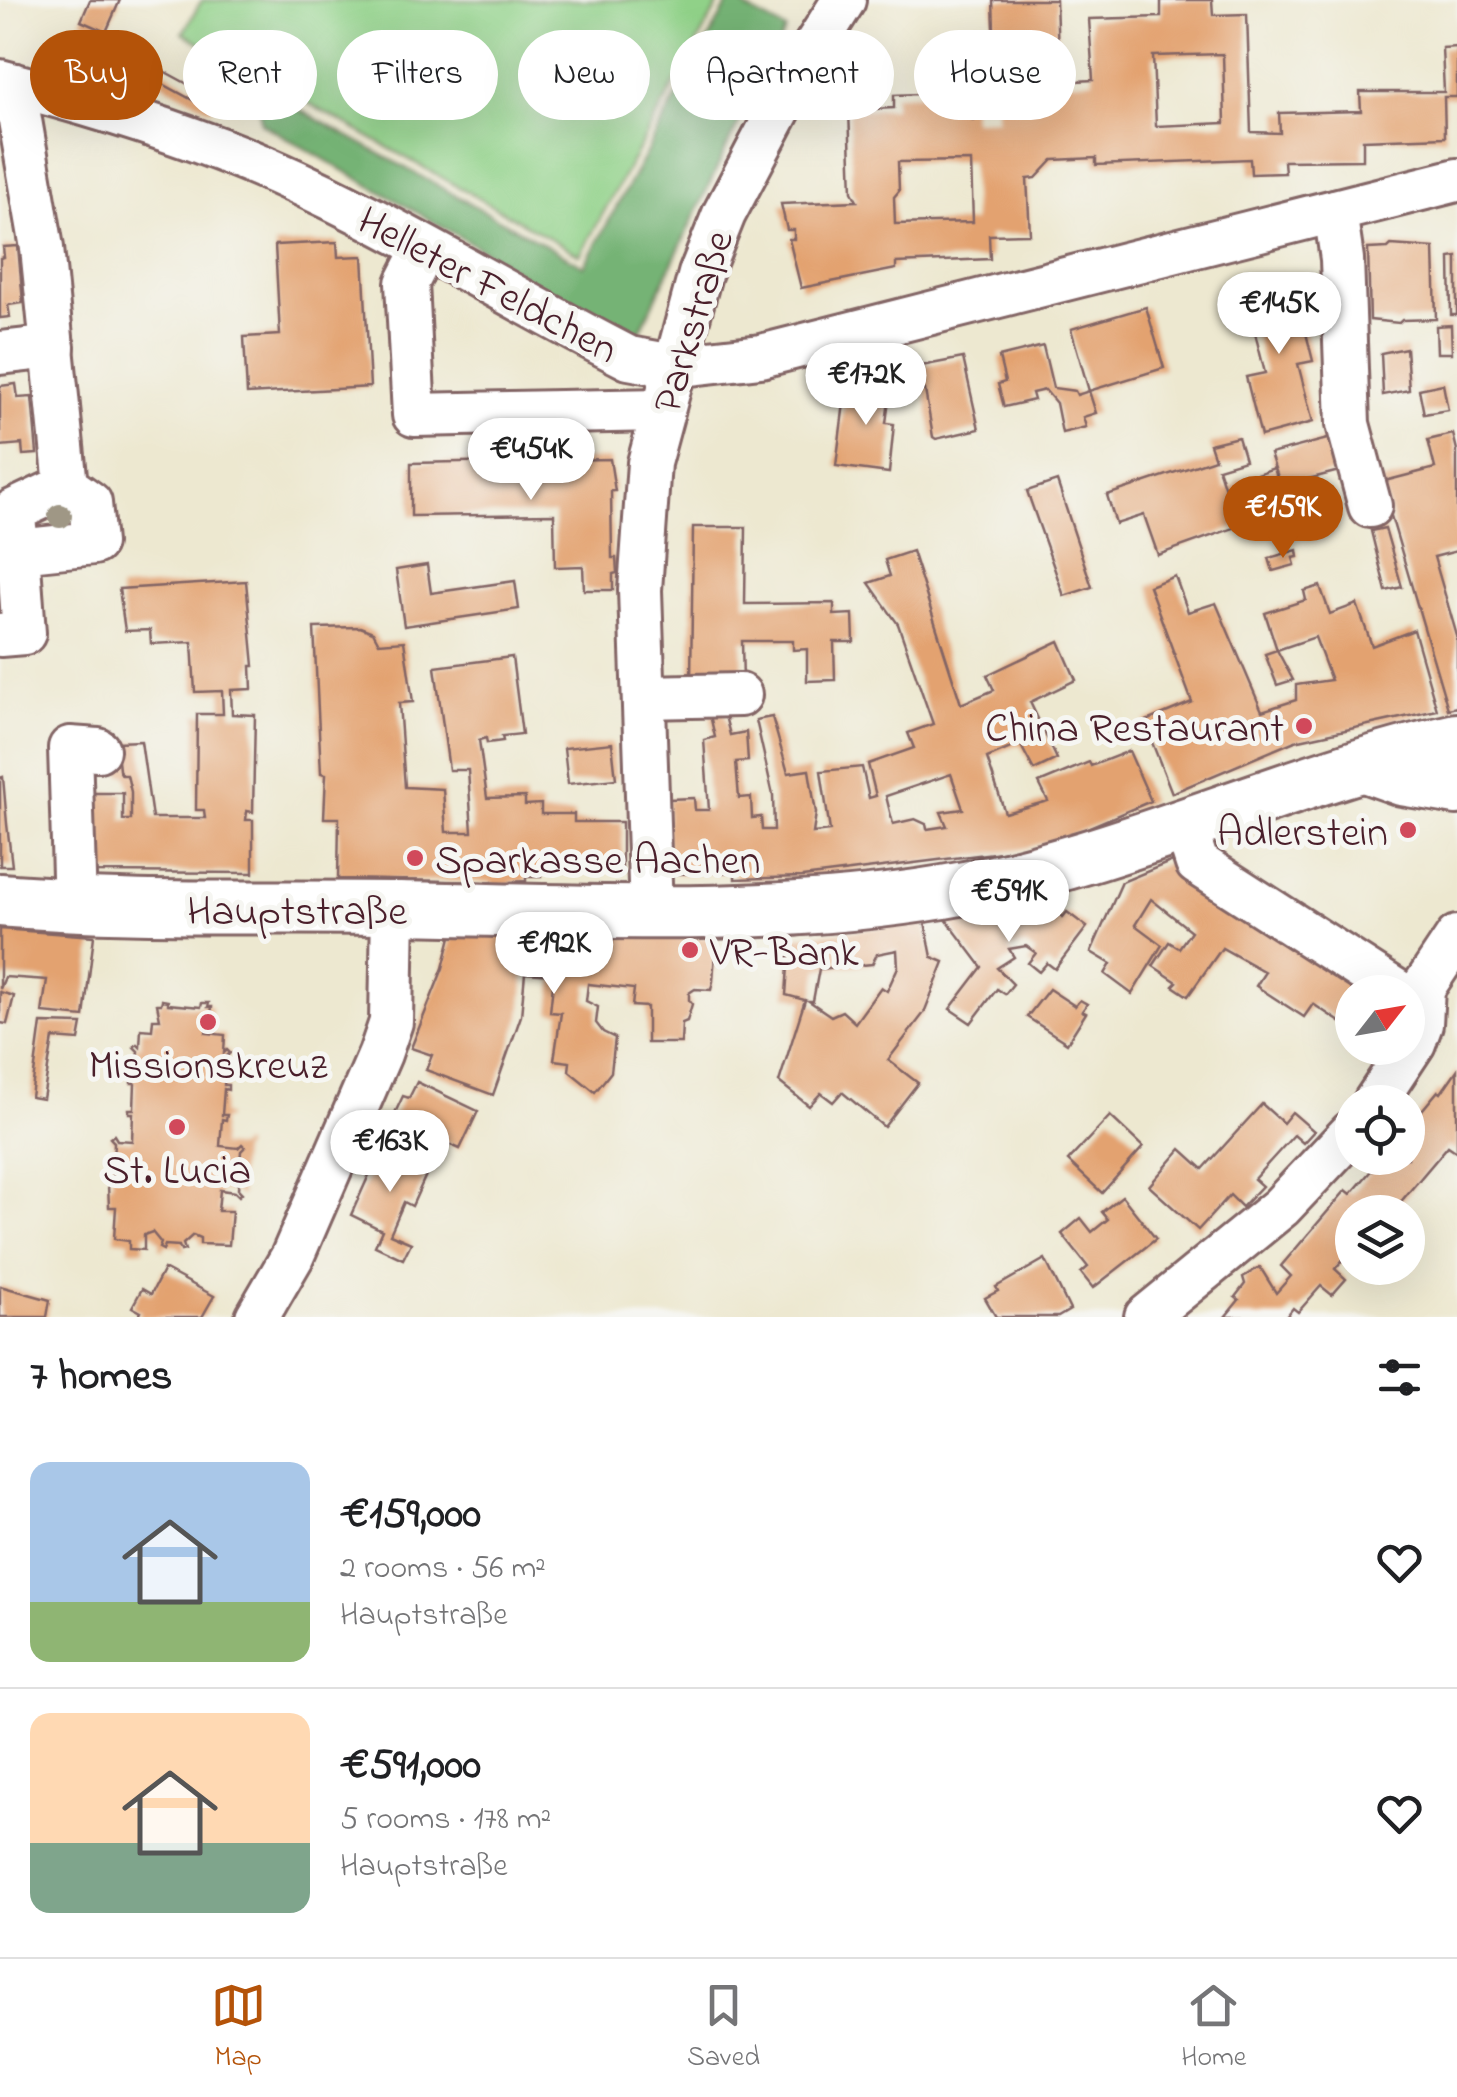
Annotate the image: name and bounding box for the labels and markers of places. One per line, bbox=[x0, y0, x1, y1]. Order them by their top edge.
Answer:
pin: €145K bbox=[1209, 272, 1349, 357]
pin: €172K bbox=[796, 343, 936, 428]
pin: €454K bbox=[461, 418, 601, 503]
pin: €159K bbox=[1213, 476, 1353, 561]
place label: China Restaurant bbox=[985, 700, 1284, 761]
marker: China Restaurant bbox=[1293, 715, 1315, 737]
place label: Adlerstein bbox=[1217, 804, 1388, 865]
marker: Adlerstein bbox=[1397, 819, 1419, 841]
place label: Sparkasse Aachen bbox=[435, 832, 760, 893]
marker: Sparkasse Aachen bbox=[404, 847, 426, 869]
pin: €591K bbox=[939, 860, 1079, 945]
pin: €192K bbox=[484, 912, 624, 997]
place label: VR-Bank bbox=[709, 924, 859, 985]
marker: VR-Bank bbox=[679, 939, 701, 961]
marker: Missionskreuz bbox=[197, 1011, 219, 1033]
place label: Missionskreuz bbox=[88, 1037, 328, 1098]
pin: €163K bbox=[320, 1110, 460, 1195]
marker: St. Lucia bbox=[166, 1116, 188, 1138]
place label: St. Lucia bbox=[103, 1142, 251, 1203]

